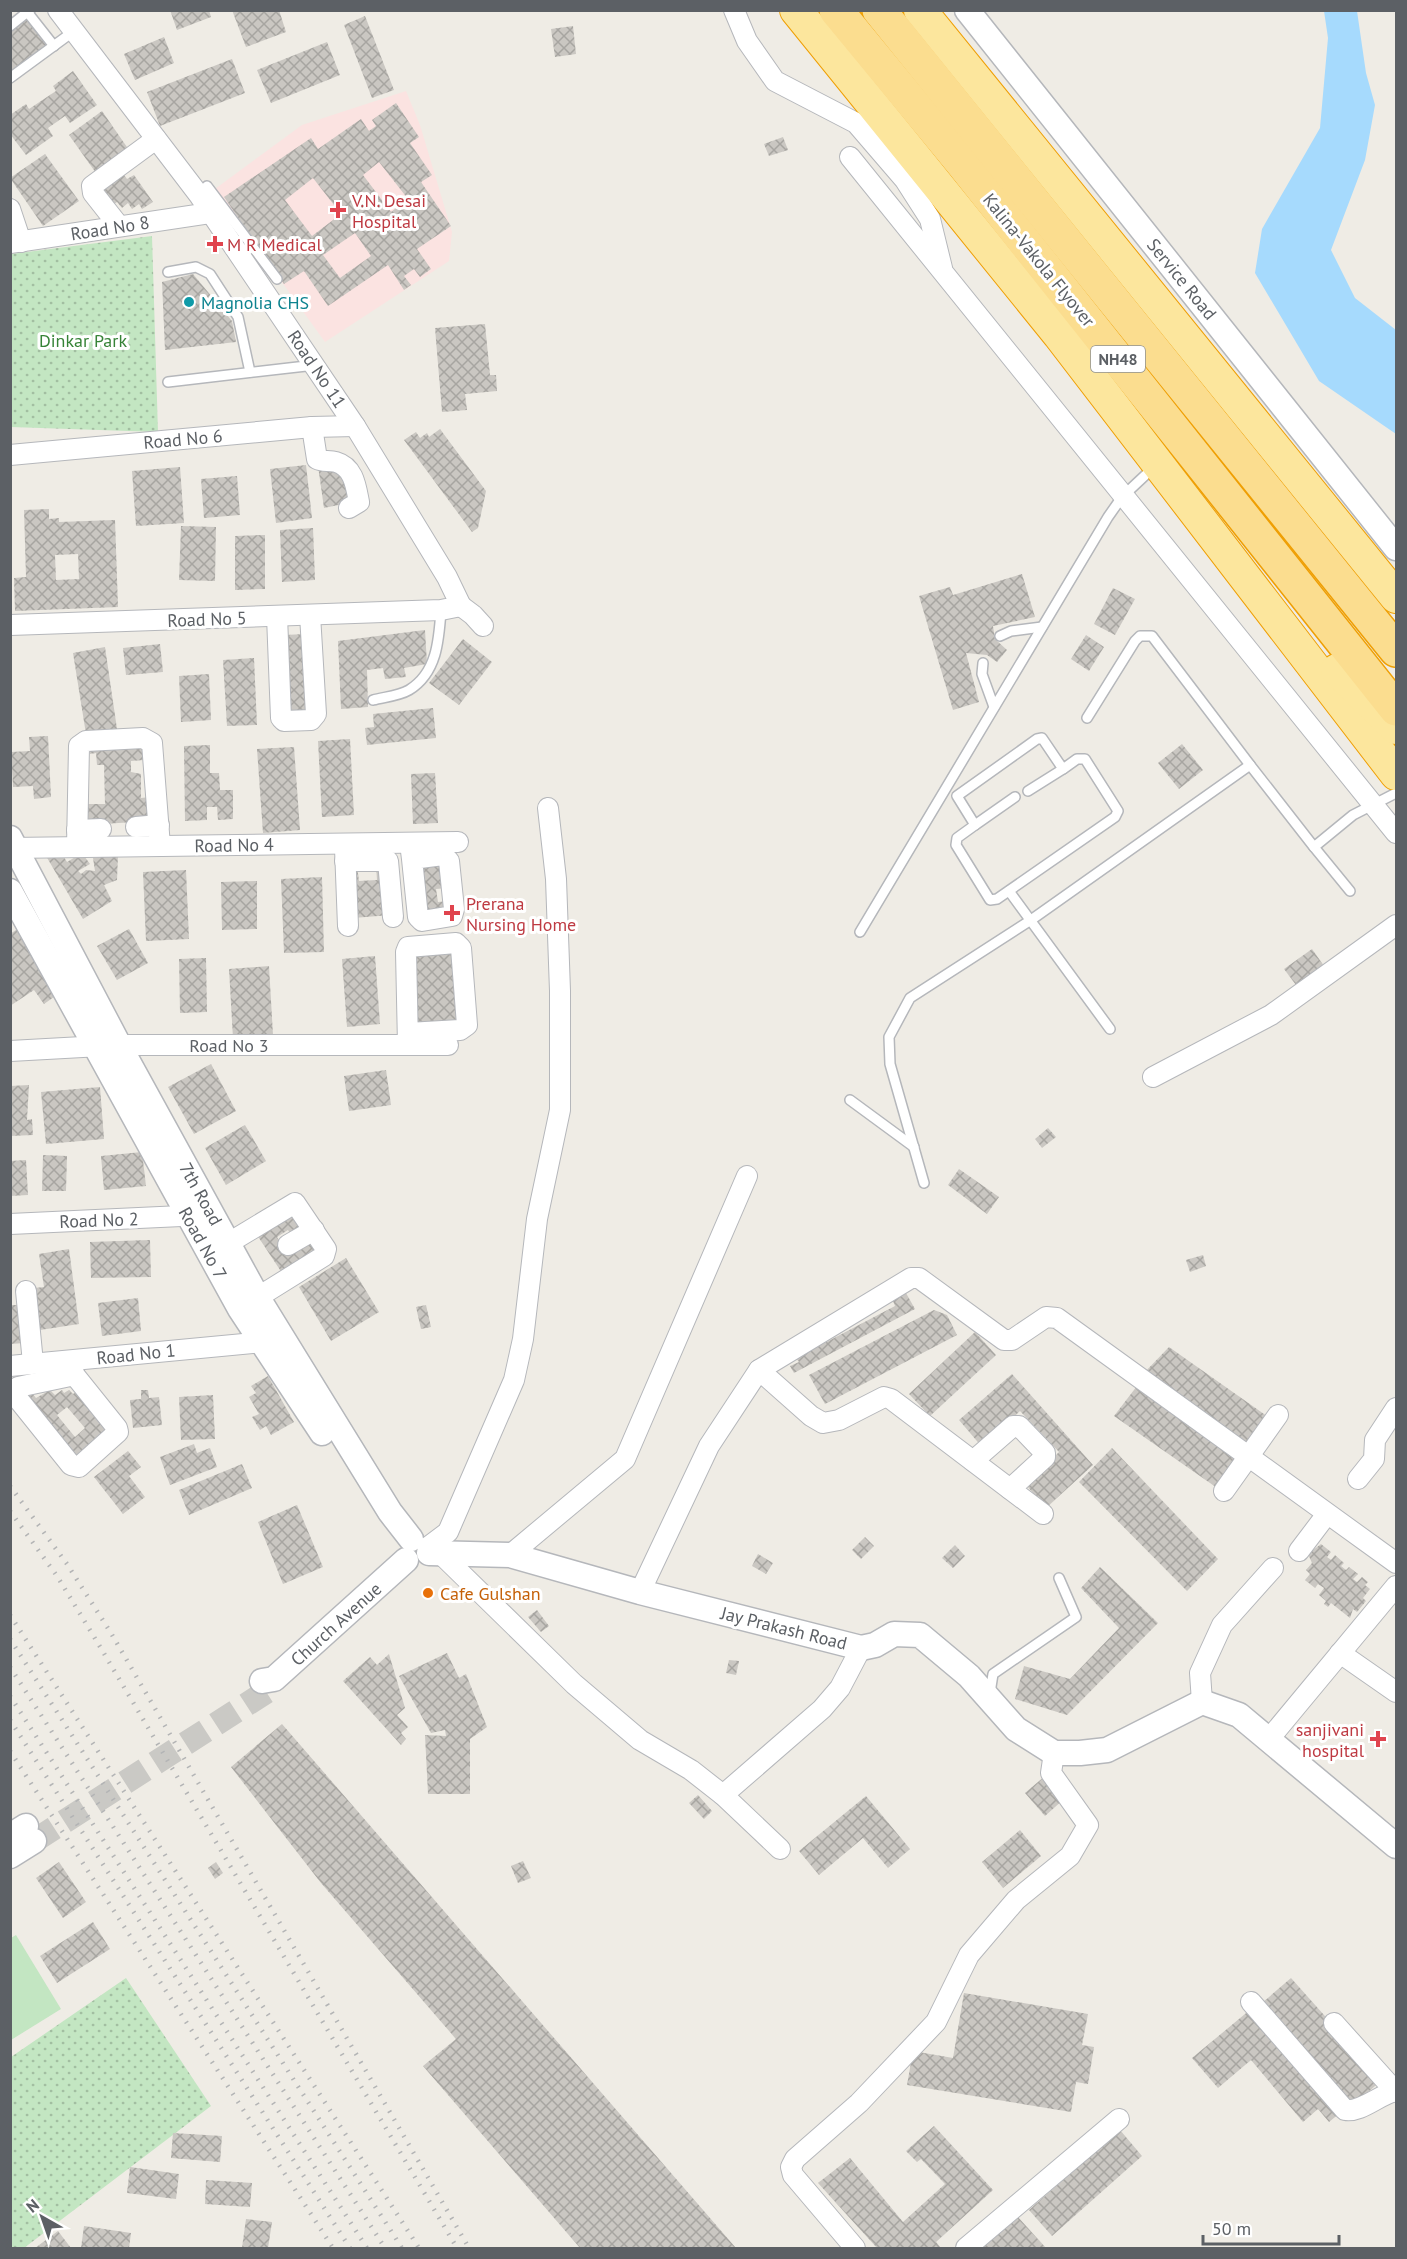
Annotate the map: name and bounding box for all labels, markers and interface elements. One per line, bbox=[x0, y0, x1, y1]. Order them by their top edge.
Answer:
street label: Kalina-Vakola Flyover bbox=[978, 188, 1100, 332]
place label: V.N. Desai Hospital bbox=[351, 189, 426, 233]
marker: V.N. Desai Hospital bbox=[329, 201, 347, 219]
street label: Road No 8 bbox=[69, 210, 151, 246]
place label: M R Medical bbox=[227, 233, 322, 256]
street label: Service Road bbox=[1142, 234, 1222, 324]
marker: M R Medical bbox=[208, 237, 222, 251]
place label: Magnolia CHS bbox=[201, 291, 309, 314]
marker: Magnolia CHS bbox=[182, 295, 196, 309]
street label: Road No 11 bbox=[283, 326, 351, 412]
park label: Dinkar Park bbox=[39, 329, 127, 352]
road number: NH48 bbox=[1091, 346, 1145, 372]
street label: Road No 6 bbox=[143, 424, 223, 454]
street label: Road No 5 bbox=[167, 606, 247, 632]
street label: Road No 4 bbox=[194, 833, 274, 857]
place label: Prerana Nursing Home bbox=[466, 892, 576, 936]
marker: Prerana Nursing Home bbox=[443, 904, 461, 922]
street label: Road No 3 bbox=[189, 1034, 269, 1057]
street label: 7th Road bbox=[174, 1159, 228, 1229]
street label: Road No 7 bbox=[174, 1203, 232, 1283]
street label: Road No 2 bbox=[59, 1207, 139, 1233]
street label: Road No 1 bbox=[95, 1338, 177, 1370]
street label: Church Avenue bbox=[286, 1577, 386, 1671]
place label: Cafe Gulshan bbox=[440, 1582, 541, 1605]
marker: Cafe Gulshan bbox=[421, 1586, 435, 1600]
street label: Jay Prakash Road bbox=[718, 1601, 849, 1655]
place label: sanjivani hospital bbox=[1296, 1718, 1365, 1762]
marker: sanjivani hospital bbox=[1369, 1730, 1387, 1748]
north arrow bbox=[12, 2187, 72, 2247]
text: N bbox=[22, 2194, 43, 2217]
scale bar bbox=[1203, 2208, 1340, 2246]
text: 50 m bbox=[1212, 2217, 1251, 2240]

